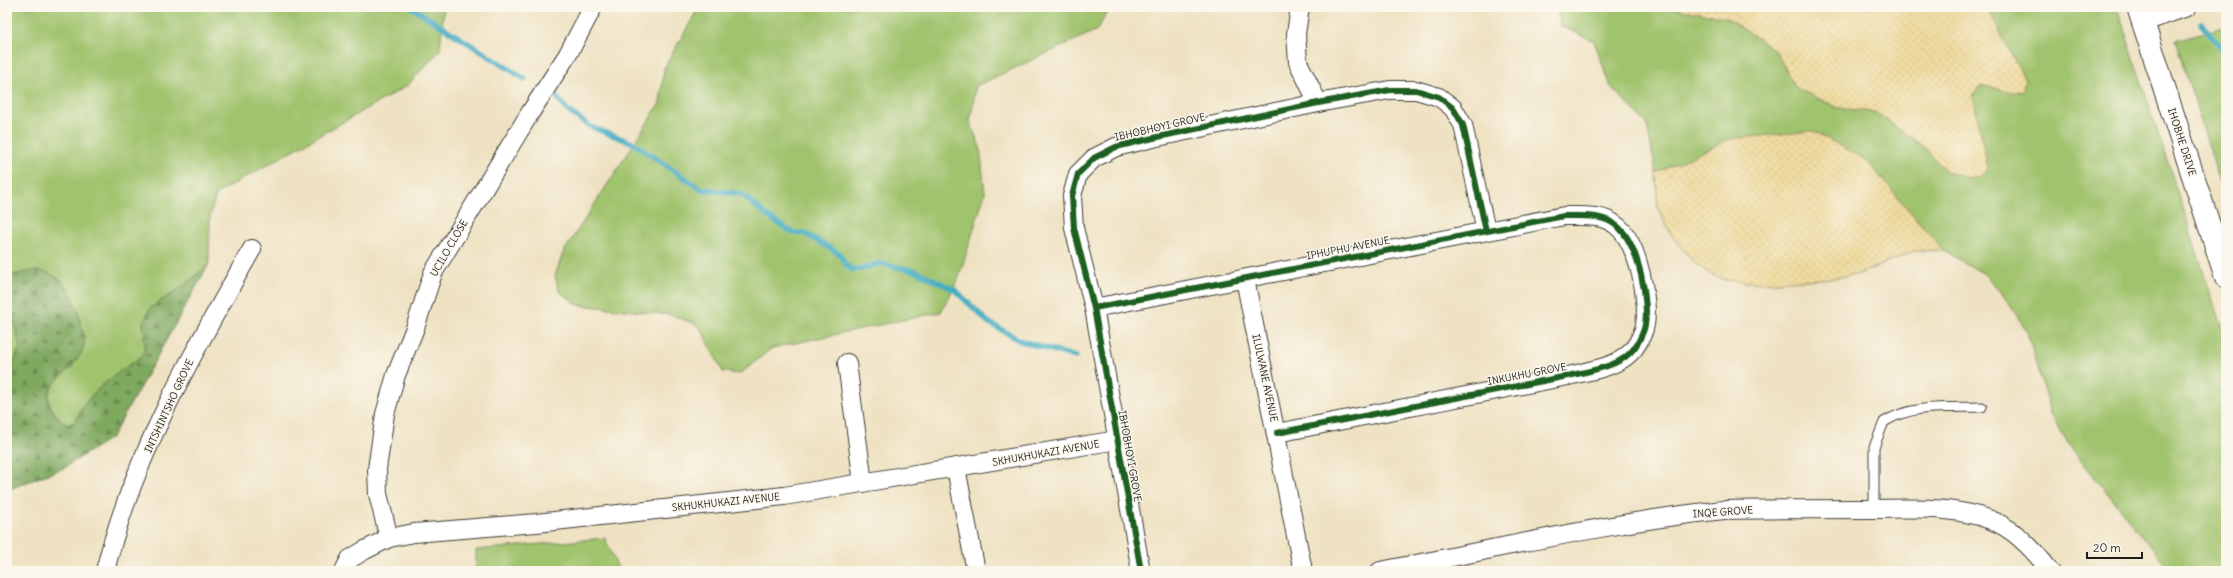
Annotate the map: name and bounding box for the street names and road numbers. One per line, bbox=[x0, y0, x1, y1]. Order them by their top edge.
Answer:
street label: IHOBHE DRIVE bbox=[2165, 106, 2199, 178]
street label: IBHOBHOYI GROVE bbox=[1113, 110, 1207, 144]
street label: UCILO CLOSE bbox=[427, 217, 471, 279]
street label: IPHUPHU AVENUE bbox=[1305, 234, 1391, 262]
street label: ILULWANE AVENUE bbox=[1249, 333, 1281, 423]
street label: INTSHINTSHO GROVE bbox=[142, 357, 196, 455]
street label: INKUKHU GROVE bbox=[1486, 360, 1568, 388]
street label: IBHOBHOYI GROVE bbox=[1116, 409, 1144, 503]
street label: SKHUKHUKAZI AVENUE bbox=[991, 437, 1101, 469]
street label: SKHUKHUKAZI AVENUE bbox=[671, 490, 781, 514]
street label: INQE GROVE bbox=[1692, 503, 1754, 521]

